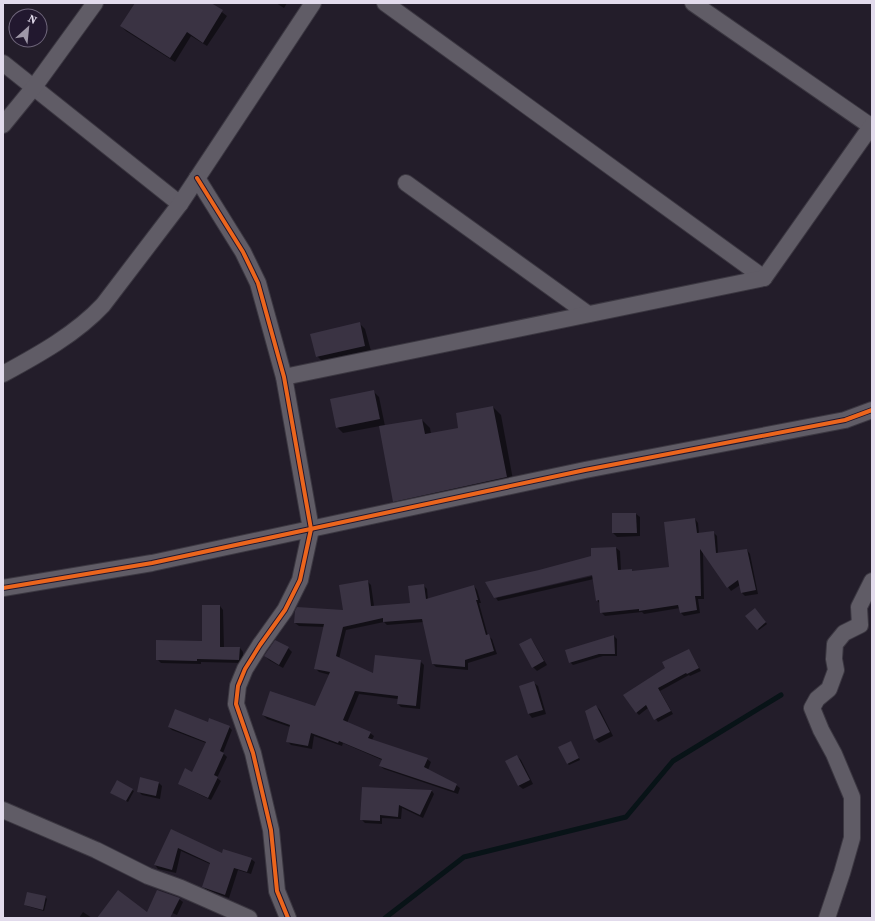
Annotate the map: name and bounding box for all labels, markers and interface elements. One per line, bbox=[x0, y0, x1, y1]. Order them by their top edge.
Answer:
north arrow bbox=[8, 8, 48, 48]
text: N bbox=[25, 11, 39, 28]

